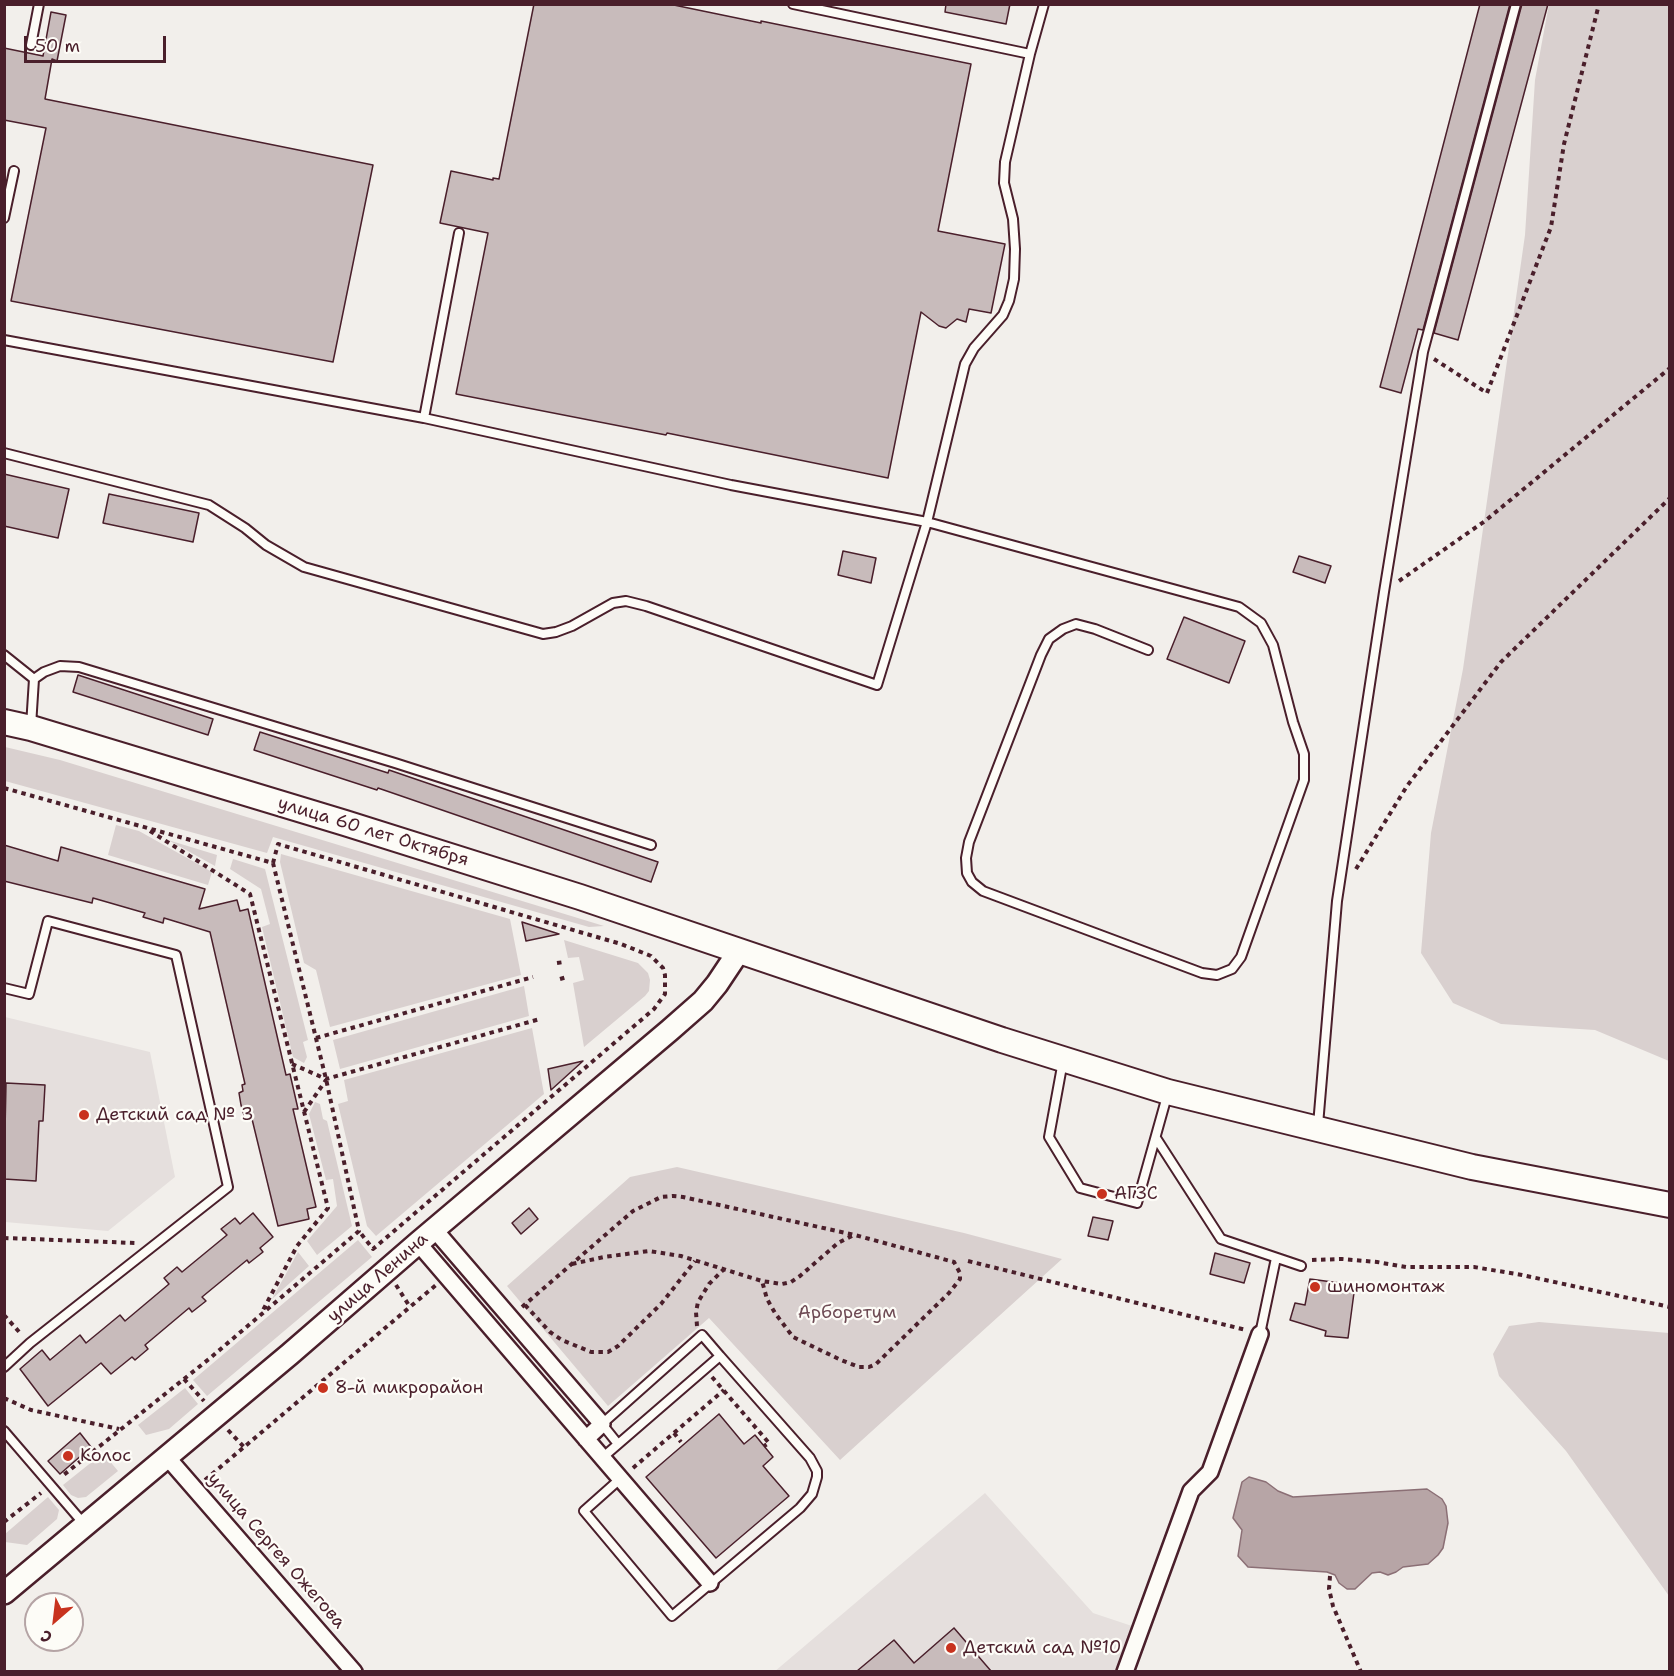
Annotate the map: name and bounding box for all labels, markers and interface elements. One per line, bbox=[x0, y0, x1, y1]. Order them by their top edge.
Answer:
scale bar bbox=[27, 24, 170, 62]
text: 50 m bbox=[35, 34, 80, 58]
street label: улица 60 лет Октября bbox=[275, 793, 471, 871]
place label: Детский сад № 3 bbox=[96, 1104, 254, 1126]
marker: Детский сад № 3 bbox=[77, 1108, 91, 1122]
place label: АГЗС bbox=[1114, 1183, 1158, 1205]
marker: АГЗС bbox=[1095, 1187, 1109, 1201]
street label: улица Ленина bbox=[323, 1228, 433, 1328]
place label: шиномонтаж bbox=[1327, 1276, 1445, 1298]
marker: шиномонтаж bbox=[1308, 1280, 1322, 1294]
park label: Арборетум bbox=[798, 1302, 896, 1324]
place label: 8-й микрорайон bbox=[335, 1377, 483, 1399]
marker: 8-й микрорайон bbox=[316, 1381, 330, 1395]
place label: Колос bbox=[80, 1445, 131, 1467]
marker: Колос bbox=[61, 1449, 75, 1463]
street label: улица Сергея Ожегова bbox=[202, 1469, 350, 1633]
north arrow bbox=[24, 1592, 84, 1652]
text: С bbox=[37, 1625, 56, 1648]
place label: Детский сад №10 bbox=[963, 1637, 1121, 1659]
marker: Детский сад №10 bbox=[944, 1641, 958, 1655]

